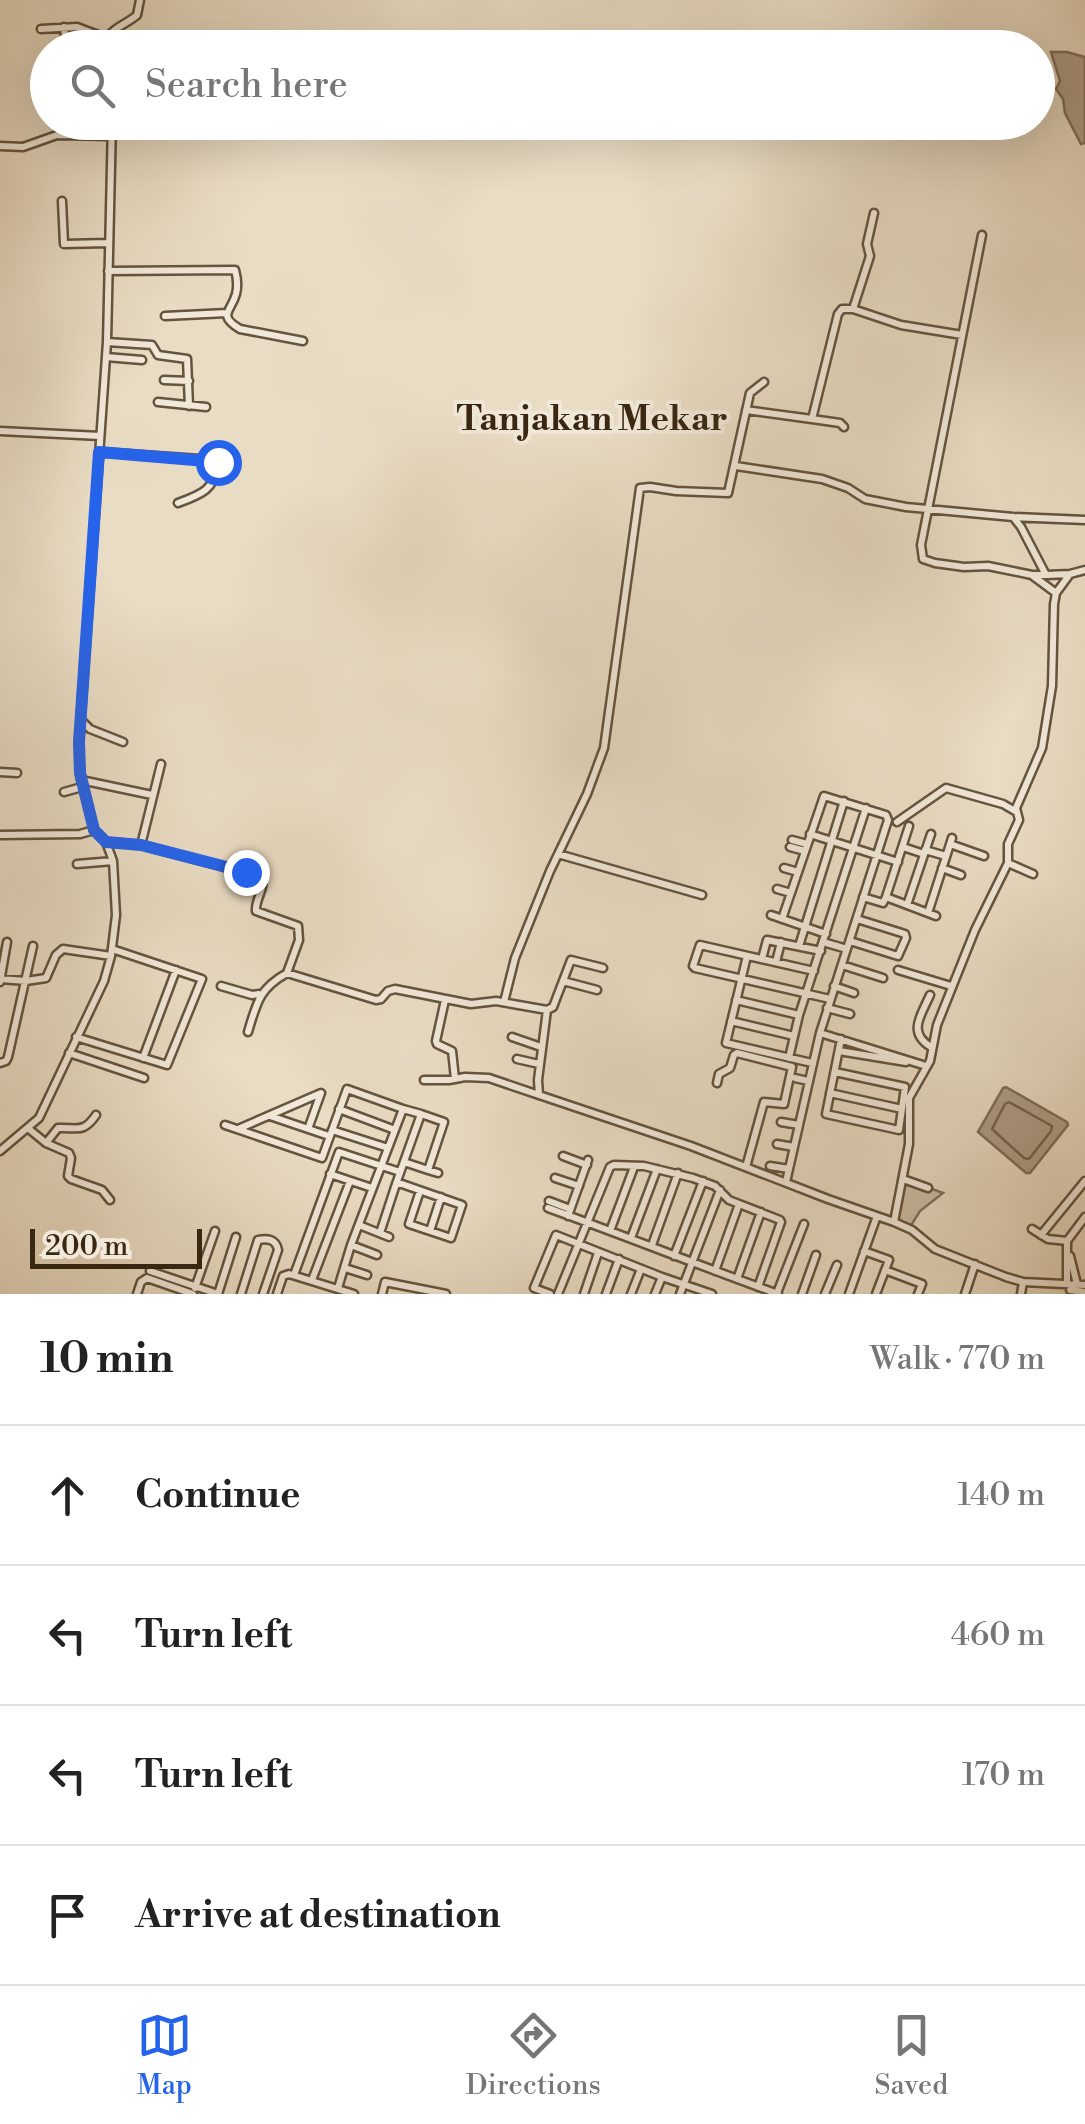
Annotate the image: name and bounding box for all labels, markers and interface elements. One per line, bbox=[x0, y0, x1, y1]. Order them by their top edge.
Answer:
search box bbox=[30, 30, 1055, 140]
icon: search bbox=[65, 58, 120, 113]
text: Search here bbox=[145, 62, 348, 109]
district label: Tanjakan Mekar bbox=[456, 398, 728, 441]
route start bbox=[196, 440, 242, 486]
route end bbox=[224, 850, 270, 896]
scale bar bbox=[30, 1224, 202, 1268]
text: 200 m bbox=[45, 1229, 128, 1264]
text: 10 min bbox=[40, 1333, 173, 1386]
text: Walk · 770 m bbox=[870, 1339, 1045, 1379]
icon: ahead bbox=[40, 1468, 95, 1523]
text: Continue bbox=[135, 1472, 300, 1519]
text: 140 m bbox=[958, 1475, 1045, 1515]
icon: left bbox=[40, 1608, 95, 1663]
text: Turn left bbox=[135, 1612, 292, 1659]
text: 460 m bbox=[951, 1615, 1045, 1655]
icon: left bbox=[40, 1748, 95, 1803]
text: Turn left bbox=[135, 1752, 292, 1799]
text: 170 m bbox=[962, 1755, 1045, 1795]
icon: arrive bbox=[40, 1888, 95, 1943]
text: Arrive at destination bbox=[135, 1892, 501, 1939]
tab: Map bbox=[137, 2008, 192, 2103]
tab: Directions bbox=[466, 2008, 601, 2103]
tab: Saved bbox=[875, 2008, 948, 2103]

